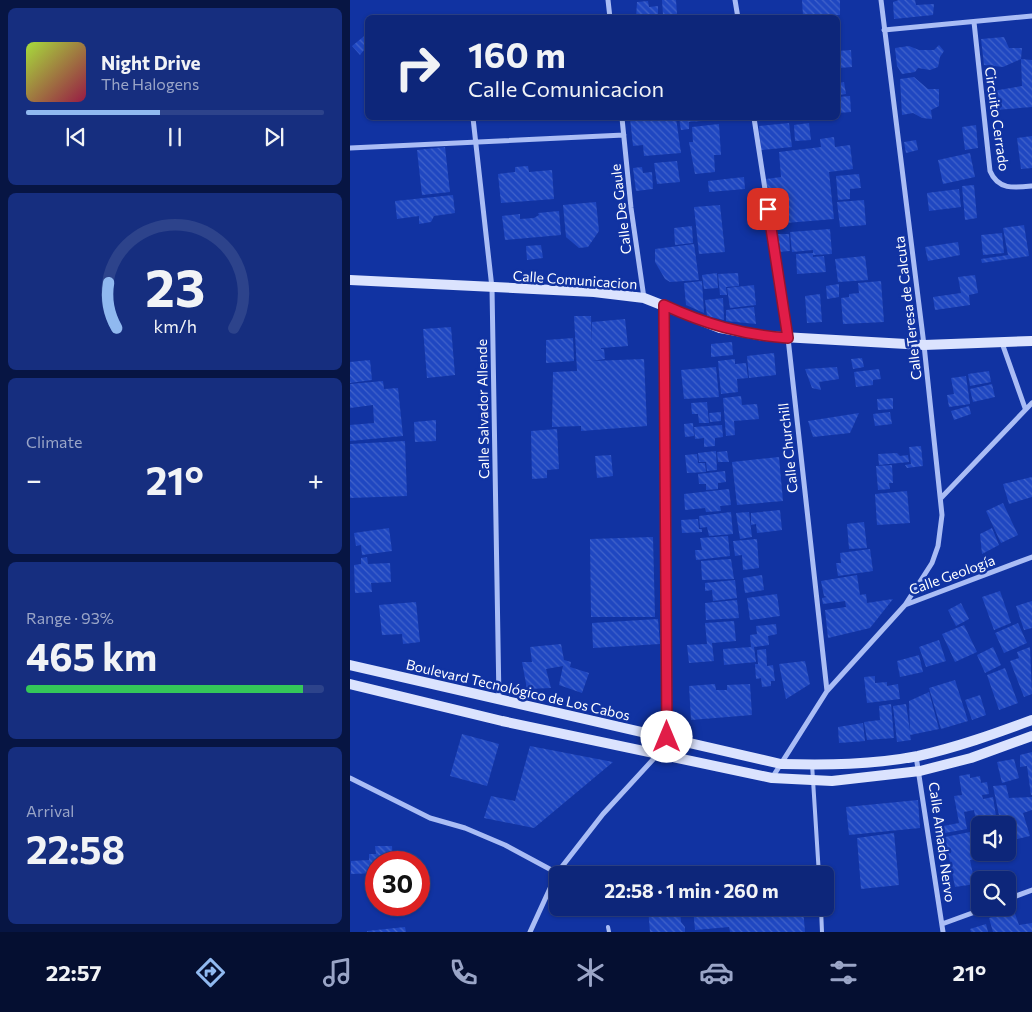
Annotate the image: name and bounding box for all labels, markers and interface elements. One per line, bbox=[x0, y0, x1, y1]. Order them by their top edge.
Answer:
text: 160 m bbox=[468, 32, 566, 75]
icon: right bbox=[385, 35, 450, 100]
text: Night Drive bbox=[101, 51, 201, 74]
street label: Circuito Cerrado bbox=[982, 66, 1013, 172]
text: The Halogens bbox=[101, 74, 199, 93]
text: Calle Comunicacion bbox=[468, 75, 664, 102]
icon: previous bbox=[62, 123, 90, 151]
icon: pause bbox=[161, 123, 189, 151]
icon: next bbox=[260, 123, 288, 151]
street label: Calle De Gaule bbox=[607, 163, 634, 255]
pin bbox=[747, 188, 789, 230]
icon: arrive bbox=[754, 195, 782, 223]
street label: Calle Teresa de Calcuta bbox=[890, 235, 925, 381]
text: 23 bbox=[145, 254, 205, 318]
street label: Calle Comunicacion bbox=[512, 267, 638, 292]
text: km/h bbox=[153, 315, 197, 337]
street label: Calle Salvador Allende bbox=[473, 339, 492, 479]
street label: Calle Churchill bbox=[774, 402, 801, 494]
text: Climate bbox=[26, 432, 82, 451]
text: 21° bbox=[146, 456, 204, 503]
text: − bbox=[26, 462, 42, 496]
text: + bbox=[308, 462, 324, 496]
street label: Calle Geología bbox=[906, 551, 997, 598]
text: Range · 93% bbox=[26, 608, 114, 627]
text: 465 km bbox=[26, 632, 157, 679]
street label: Boulevard Tecnológico de Los Cabos bbox=[404, 655, 632, 724]
position arrow bbox=[640, 710, 692, 762]
street label: Calle Amado Nervo bbox=[926, 781, 959, 903]
text: Arrival bbox=[26, 801, 74, 820]
map controls bbox=[971, 816, 1016, 916]
button: sound bbox=[971, 816, 1016, 861]
text: 22:58 bbox=[26, 825, 125, 872]
speed limit sign: 30 bbox=[365, 851, 430, 916]
button: search bbox=[971, 871, 1016, 916]
text: 22:58 · 1 min · 260 m bbox=[604, 879, 779, 902]
icon: directions bbox=[193, 955, 228, 990]
icon: music bbox=[320, 955, 355, 990]
icon: phone bbox=[446, 955, 481, 990]
icon: climate bbox=[573, 955, 608, 990]
icon: car bbox=[699, 955, 734, 990]
icon: filters bbox=[826, 955, 861, 990]
text: 22:57 bbox=[46, 959, 102, 986]
text: 21° bbox=[953, 959, 986, 986]

